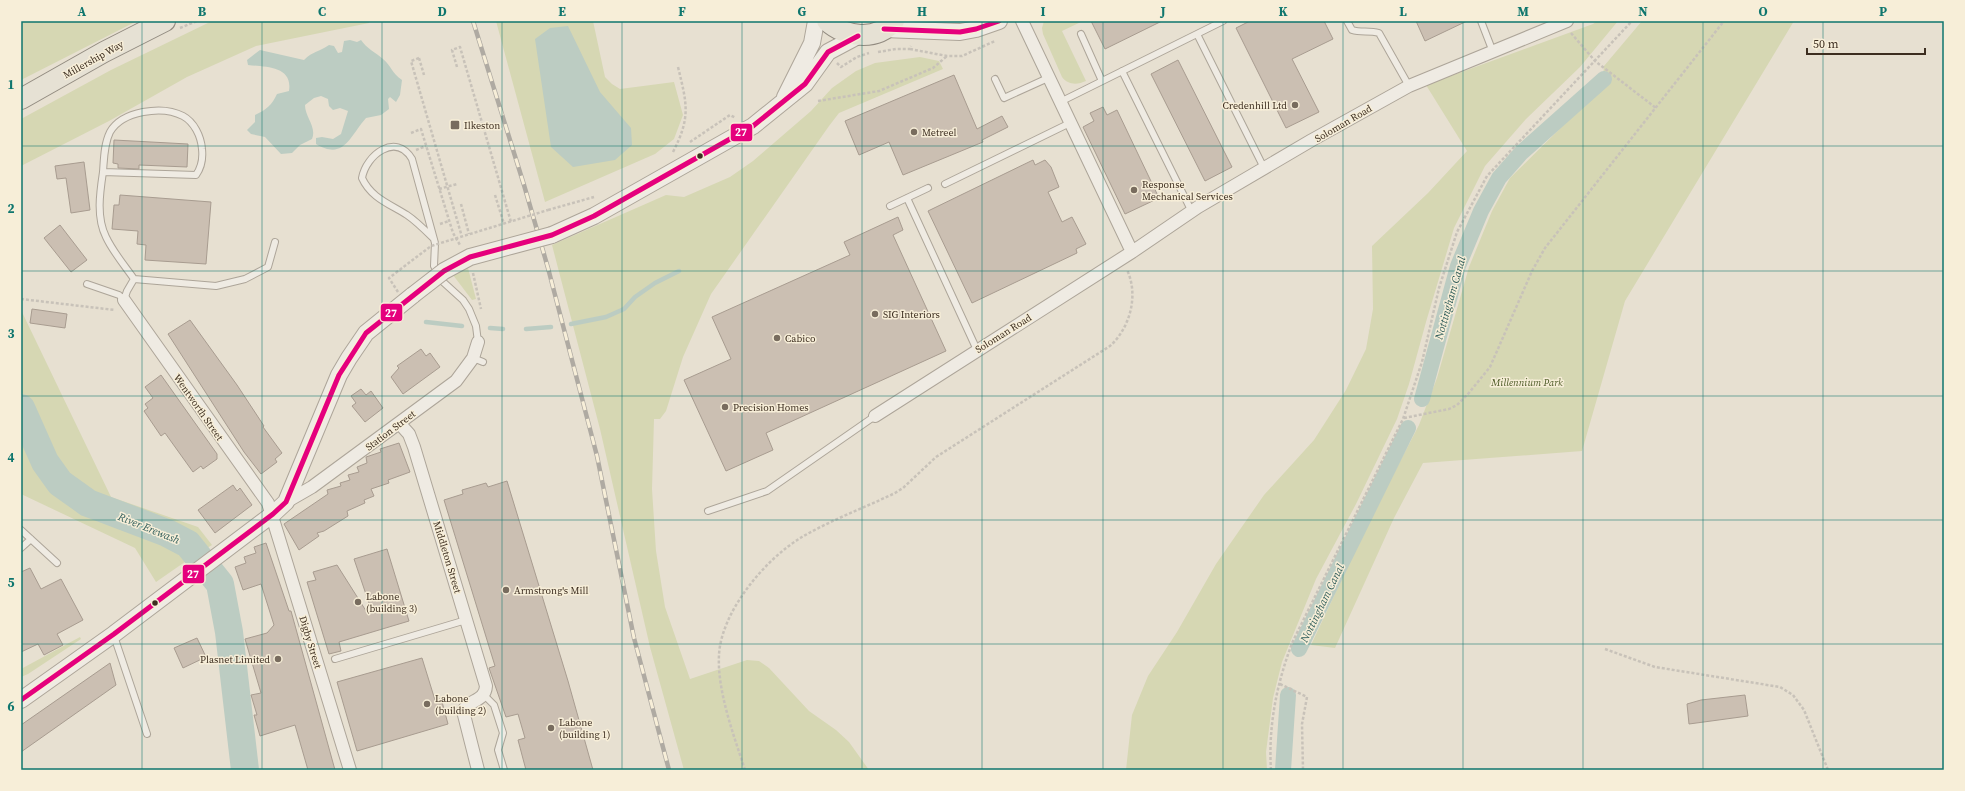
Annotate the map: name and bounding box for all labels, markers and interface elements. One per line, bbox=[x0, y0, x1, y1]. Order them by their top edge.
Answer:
text: A bbox=[78, 3, 87, 20]
text: B bbox=[198, 3, 207, 20]
text: C bbox=[318, 3, 326, 20]
text: D bbox=[437, 3, 447, 20]
text: E bbox=[558, 3, 566, 20]
text: F bbox=[678, 3, 686, 20]
text: G bbox=[798, 3, 807, 20]
text: H bbox=[917, 3, 927, 20]
text: I bbox=[1040, 3, 1046, 20]
text: J bbox=[1159, 3, 1166, 20]
text: K bbox=[1278, 3, 1288, 20]
text: L bbox=[1399, 3, 1407, 20]
text: M bbox=[1517, 3, 1529, 20]
text: N bbox=[1638, 3, 1648, 20]
text: O bbox=[1758, 3, 1768, 20]
text: P bbox=[1879, 3, 1887, 20]
scale bar bbox=[1807, 30, 1925, 56]
text: 50 m bbox=[1813, 36, 1839, 52]
street label: Millership Way bbox=[61, 37, 127, 81]
text: 1 bbox=[7, 76, 15, 93]
place label: Credenhill Ltd bbox=[1223, 99, 1287, 112]
marker: Credenhill Ltd bbox=[1290, 100, 1300, 110]
street label: Soloman Road bbox=[1312, 102, 1375, 145]
marker: Ilkeston bbox=[449, 119, 461, 131]
place label: Ilkeston bbox=[464, 119, 500, 132]
line badge: 27 bbox=[730, 123, 753, 142]
text: 27 bbox=[735, 125, 747, 140]
place label: Metreel bbox=[922, 126, 956, 139]
marker: Metreel bbox=[909, 127, 919, 137]
unlabelled marker bbox=[695, 151, 705, 161]
place label: Response Mechanical Services bbox=[1142, 178, 1233, 203]
marker: Response Mechanical Services bbox=[1129, 185, 1139, 195]
text: 2 bbox=[7, 200, 15, 217]
water label: Nottingham Canal bbox=[1431, 254, 1470, 342]
line badge: 27 bbox=[380, 303, 403, 322]
text: 27 bbox=[385, 306, 397, 321]
place label: SIG Interiors bbox=[883, 308, 940, 321]
marker: SIG Interiors bbox=[870, 309, 880, 319]
street label: Soloman Road bbox=[973, 311, 1034, 356]
text: 3 bbox=[7, 325, 15, 342]
place label: Cabico bbox=[785, 332, 816, 345]
marker: Cabico bbox=[772, 333, 782, 343]
street label: Wentworth Street bbox=[171, 372, 227, 444]
park label: Millennium Park bbox=[1490, 376, 1563, 389]
place label: Precision Homes bbox=[733, 401, 809, 414]
marker: Precision Homes bbox=[720, 402, 730, 412]
street label: Station Street bbox=[363, 407, 418, 453]
text: 4 bbox=[7, 449, 15, 466]
water label: River Erewash bbox=[115, 509, 182, 548]
street label: Middleton Street bbox=[430, 520, 465, 595]
water label: Nottingham Canal bbox=[1296, 561, 1348, 646]
line badge: 27 bbox=[182, 564, 205, 584]
text: 27 bbox=[187, 567, 199, 582]
text: 5 bbox=[7, 574, 15, 591]
place label: Armstrong's Mill bbox=[514, 584, 588, 597]
marker: Armstrong's Mill bbox=[501, 585, 511, 595]
place label: Labone (building 3) bbox=[366, 590, 417, 615]
marker: Labone (building 3) bbox=[353, 597, 363, 607]
unlabelled marker bbox=[150, 598, 160, 608]
street label: Digby Street bbox=[296, 614, 325, 671]
place label: Plasnet Limited bbox=[200, 653, 270, 666]
marker: Plasnet Limited bbox=[273, 654, 283, 664]
place label: Labone (building 2) bbox=[435, 692, 486, 717]
text: 6 bbox=[7, 698, 15, 715]
marker: Labone (building 2) bbox=[422, 699, 432, 709]
place label: Labone (building 1) bbox=[559, 716, 610, 741]
marker: Labone (building 1) bbox=[546, 723, 556, 733]

